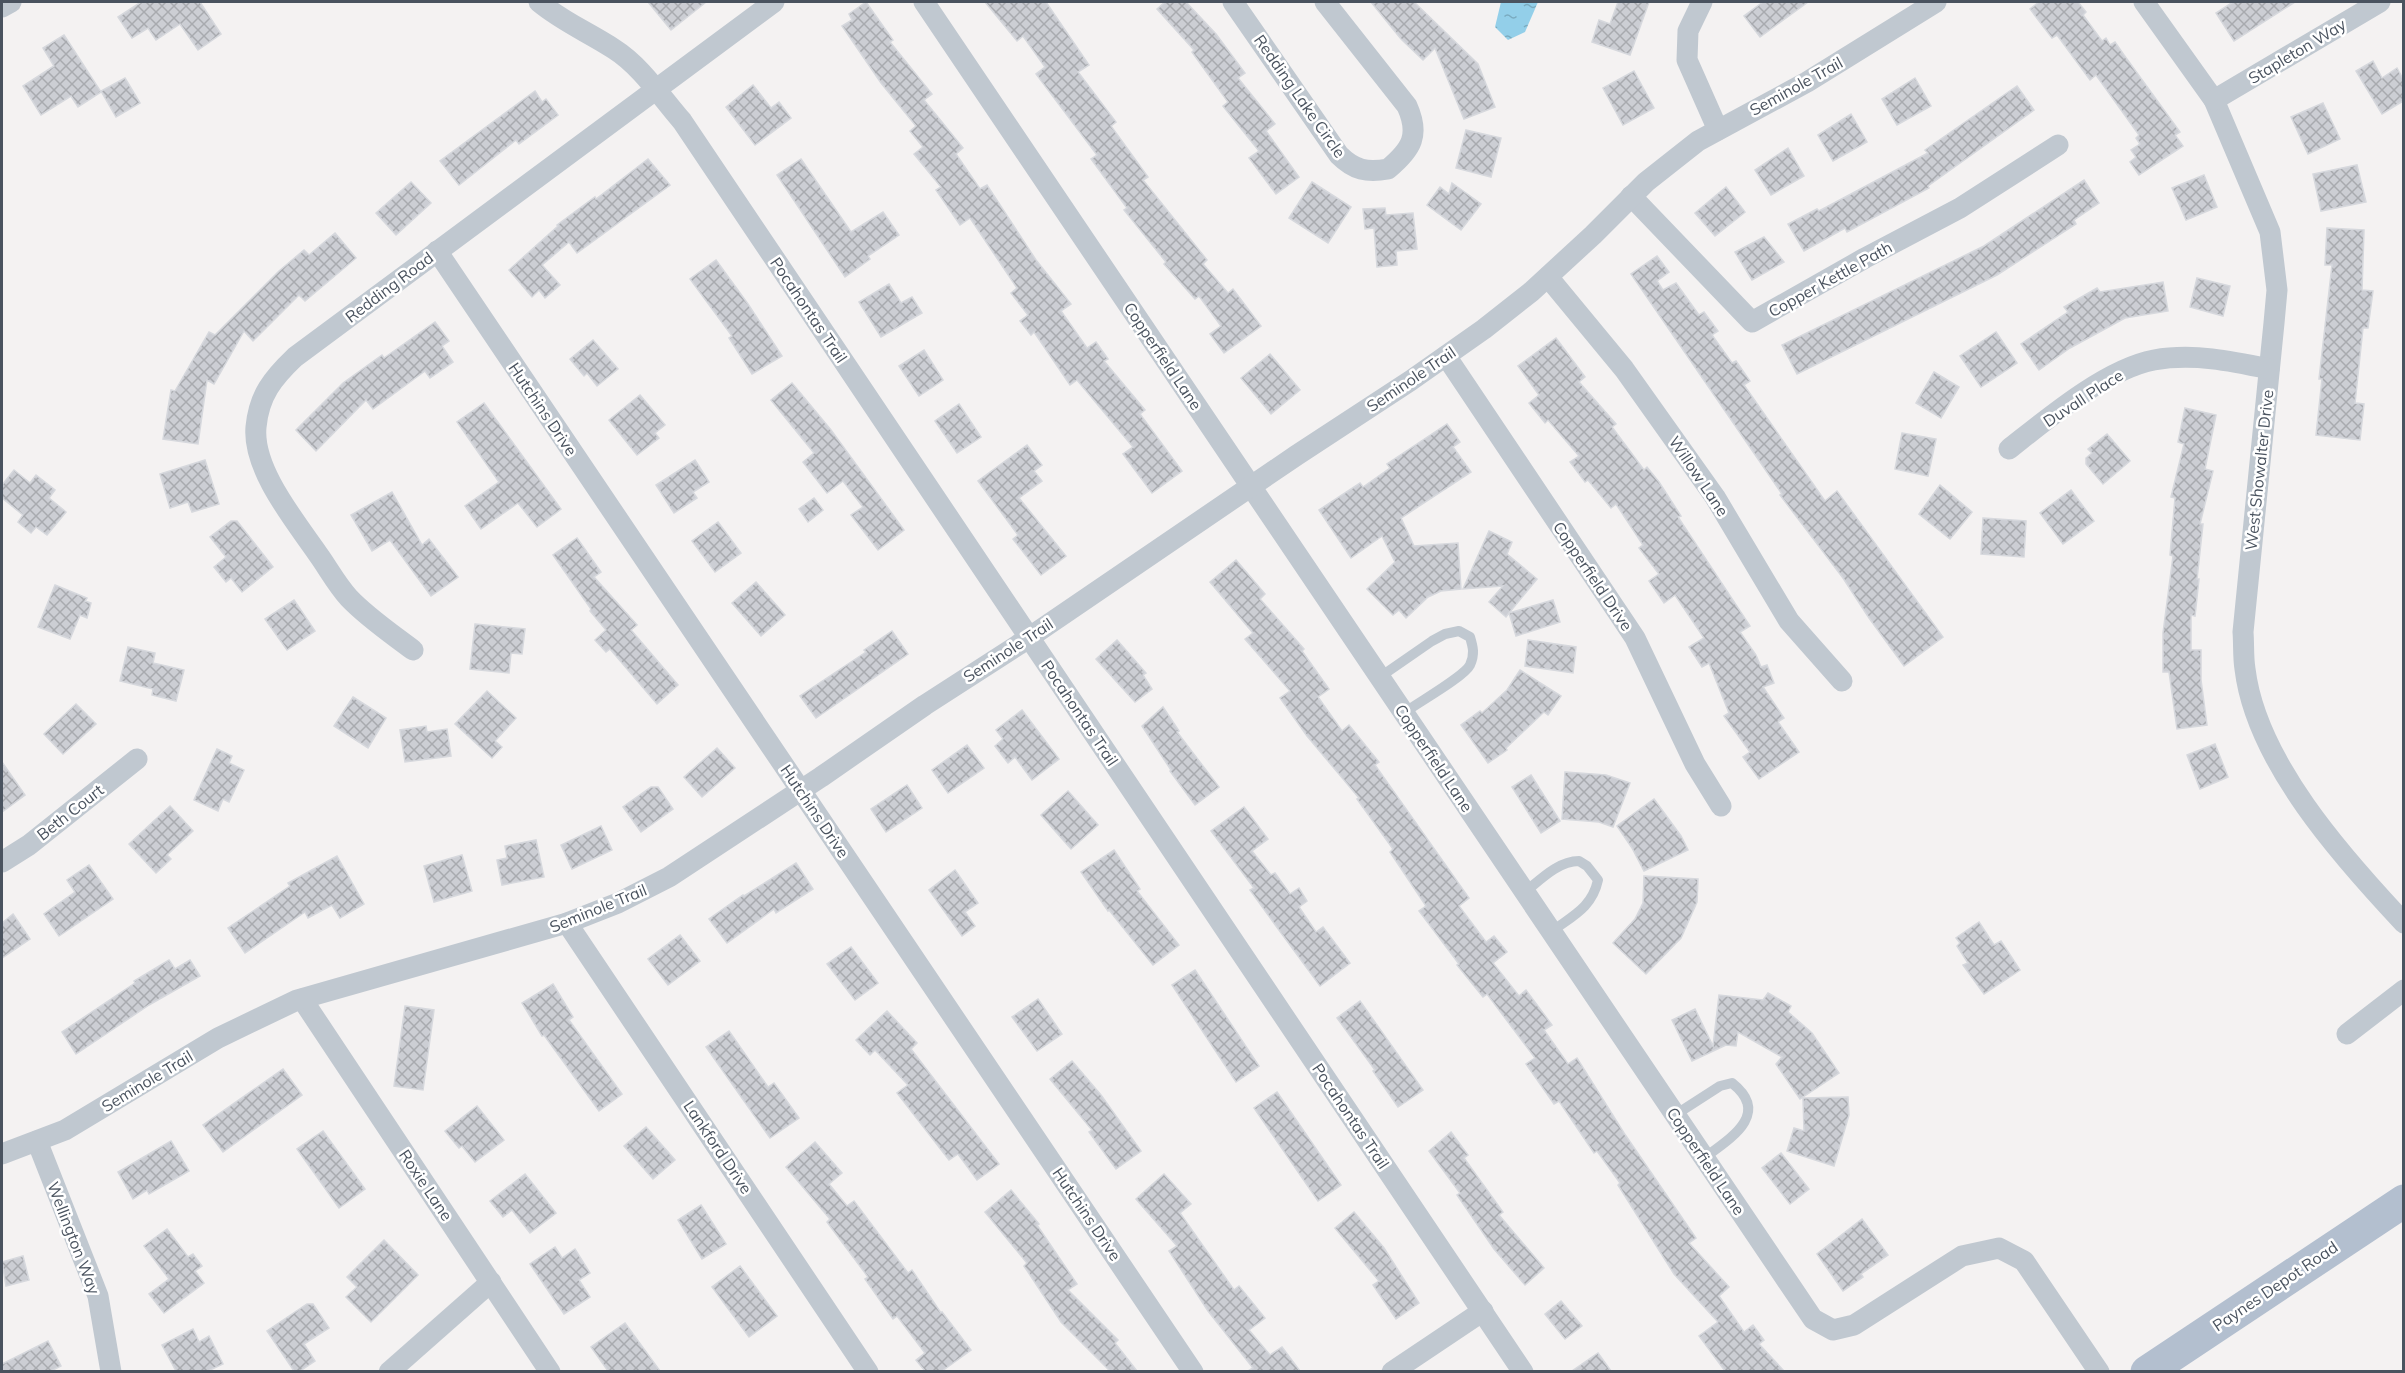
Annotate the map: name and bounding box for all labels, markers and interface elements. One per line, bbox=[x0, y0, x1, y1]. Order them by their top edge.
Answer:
street label: Stapleton Way bbox=[2245, 14, 2350, 88]
street label: Redding Lake Circle bbox=[1250, 30, 1350, 162]
street label: Seminole Trail bbox=[1746, 52, 1846, 120]
street label: Copper Kettle Path bbox=[1765, 237, 1895, 321]
street label: Redding Road bbox=[341, 247, 437, 327]
street label: Pocahontas Trail bbox=[766, 253, 852, 367]
street label: Copperfield Lane bbox=[1120, 298, 1206, 414]
street label: Seminole Trail bbox=[1363, 342, 1459, 416]
street label: Hutchins Drive bbox=[504, 359, 582, 459]
street label: Duvall Place bbox=[2039, 365, 2127, 431]
street label: West Showalter Drive bbox=[2241, 389, 2277, 551]
street label: Willow Lane bbox=[1665, 432, 1733, 520]
street label: Copperfield Drive bbox=[1549, 517, 1637, 635]
street label: Seminole Trail bbox=[959, 614, 1057, 686]
street label: Pocahontas Trail bbox=[1037, 656, 1123, 770]
street label: Copperfield Lane bbox=[1391, 700, 1477, 816]
street label: Hutchins Drive bbox=[776, 761, 854, 861]
street label: Beth Court bbox=[33, 779, 108, 844]
street label: Seminole Trail bbox=[546, 879, 650, 937]
street label: Seminole Trail bbox=[98, 1046, 196, 1116]
street label: Pocahontas Trail bbox=[1308, 1059, 1394, 1173]
street label: Lankford Drive bbox=[679, 1096, 757, 1198]
street label: Copperfield Lane bbox=[1663, 1103, 1749, 1219]
street label: Roxie Lane bbox=[395, 1146, 457, 1224]
street label: Hutchins Drive bbox=[1048, 1164, 1126, 1264]
street label: Wellington Way bbox=[43, 1179, 105, 1298]
street label: Paynes Depot Road bbox=[2209, 1237, 2341, 1335]

